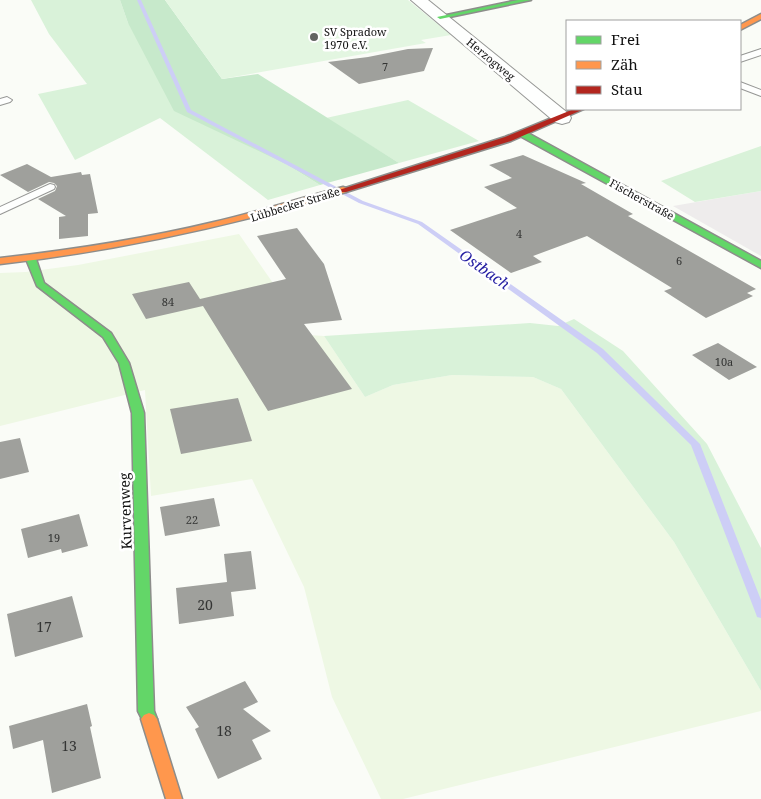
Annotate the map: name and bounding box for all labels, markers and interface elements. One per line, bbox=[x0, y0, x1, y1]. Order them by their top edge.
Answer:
legend bbox=[566, 20, 741, 110]
place label: SV Spradow 1970 e.V. bbox=[324, 24, 387, 52]
text: Frei bbox=[611, 29, 640, 49]
marker: SV Spradow 1970 e.V. bbox=[308, 31, 320, 43]
street label: Herzogweg bbox=[464, 34, 518, 84]
text: Zäh bbox=[611, 54, 638, 74]
house number: 7 bbox=[382, 59, 388, 74]
text: Stau bbox=[611, 79, 643, 99]
street label: Fischerstraße bbox=[607, 175, 677, 223]
street label: Lübbecker Straße bbox=[248, 183, 342, 225]
house number: 4 bbox=[516, 226, 522, 241]
water label: Ostbach bbox=[456, 244, 514, 294]
house number: 6 bbox=[676, 253, 682, 268]
house number: 84 bbox=[162, 294, 174, 309]
house number: 10a bbox=[715, 354, 733, 369]
street label: Kurvenweg bbox=[114, 472, 136, 550]
house number: 22 bbox=[186, 512, 198, 527]
house number: 19 bbox=[48, 530, 60, 545]
house number: 20 bbox=[197, 595, 213, 614]
house number: 17 bbox=[36, 617, 52, 636]
house number: 18 bbox=[216, 721, 232, 740]
house number: 13 bbox=[61, 736, 77, 755]

